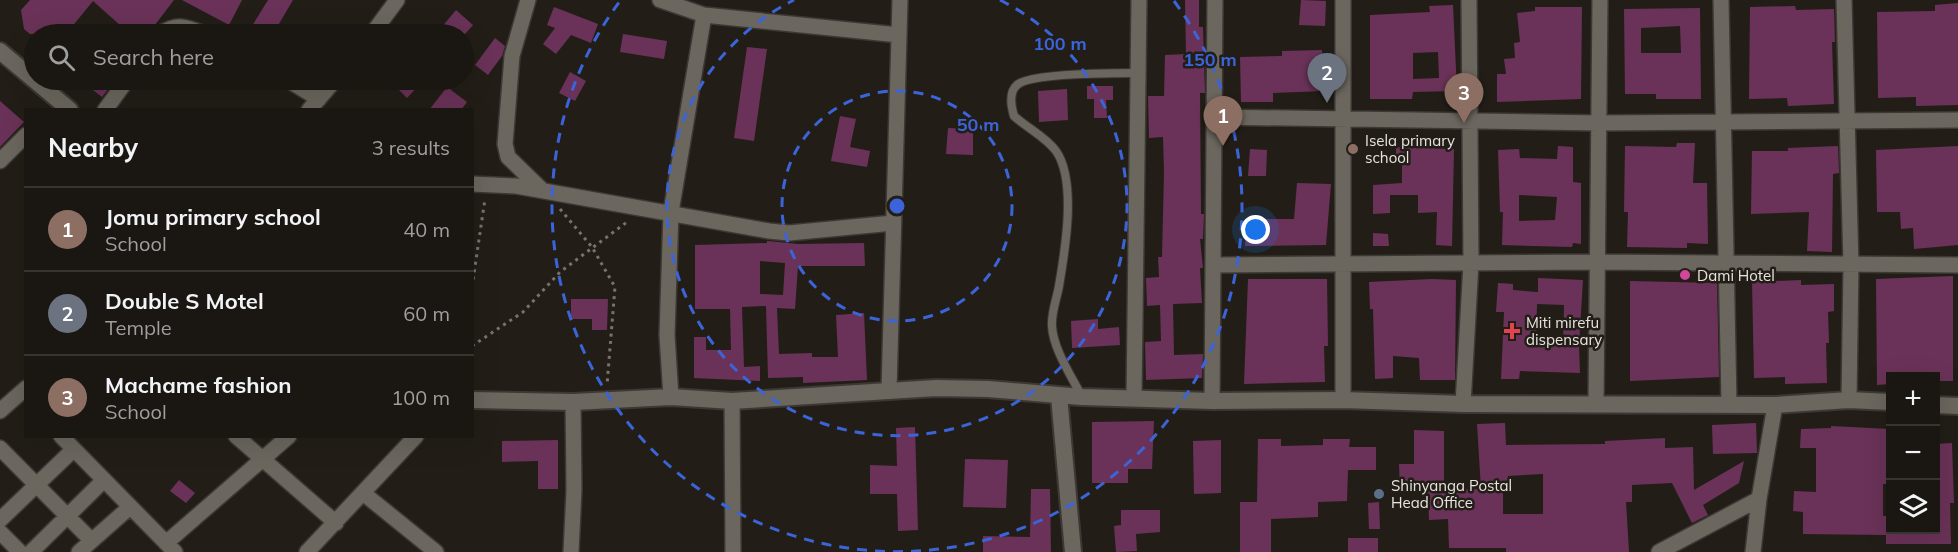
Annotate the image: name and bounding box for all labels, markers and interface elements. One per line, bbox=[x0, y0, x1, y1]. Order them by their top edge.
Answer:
search box bbox=[24, 24, 474, 90]
text: 100 m bbox=[1033, 32, 1087, 55]
icon: search bbox=[45, 41, 78, 74]
text: Search here bbox=[93, 43, 214, 71]
text: 150 m bbox=[1183, 48, 1237, 71]
pin: 2 bbox=[1308, 54, 1346, 103]
pin: 3 bbox=[1444, 74, 1484, 123]
pin: 1 bbox=[1204, 96, 1242, 146]
text: 50 m bbox=[957, 113, 999, 136]
text: Nearby bbox=[48, 131, 138, 164]
place label: Isela primary school bbox=[1365, 131, 1455, 167]
text: 3 results bbox=[372, 135, 450, 160]
marker: Isela primary school bbox=[1346, 142, 1360, 156]
centre of rings bbox=[887, 196, 907, 216]
text: Jomu primary school bbox=[105, 203, 321, 231]
your location bbox=[1241, 215, 1270, 244]
text: 1 bbox=[62, 217, 74, 242]
text: 40 m bbox=[403, 217, 450, 242]
text: School bbox=[105, 231, 167, 256]
place label: Dami Hotel bbox=[1697, 266, 1775, 285]
marker: Dami Hotel bbox=[1678, 268, 1692, 282]
text: Double S Motel bbox=[105, 287, 264, 315]
text: 2 bbox=[62, 301, 74, 326]
text: 60 m bbox=[403, 301, 450, 326]
place label: Miti mirefu dispensary bbox=[1526, 313, 1602, 349]
text: Temple bbox=[105, 315, 172, 340]
marker: Miti mirefu dispensary bbox=[1503, 322, 1521, 340]
text: Machame fashion bbox=[105, 371, 292, 399]
map controls bbox=[1886, 372, 1940, 534]
button: + bbox=[1886, 372, 1940, 426]
text: 3 bbox=[62, 385, 74, 410]
text: 100 m bbox=[391, 385, 450, 410]
text: School bbox=[105, 399, 167, 424]
button: − bbox=[1886, 426, 1940, 480]
place label: Shinyanga Postal Head Office bbox=[1391, 476, 1512, 512]
button: layers bbox=[1886, 480, 1940, 534]
marker: Shinyanga Postal Head Office bbox=[1372, 487, 1386, 501]

